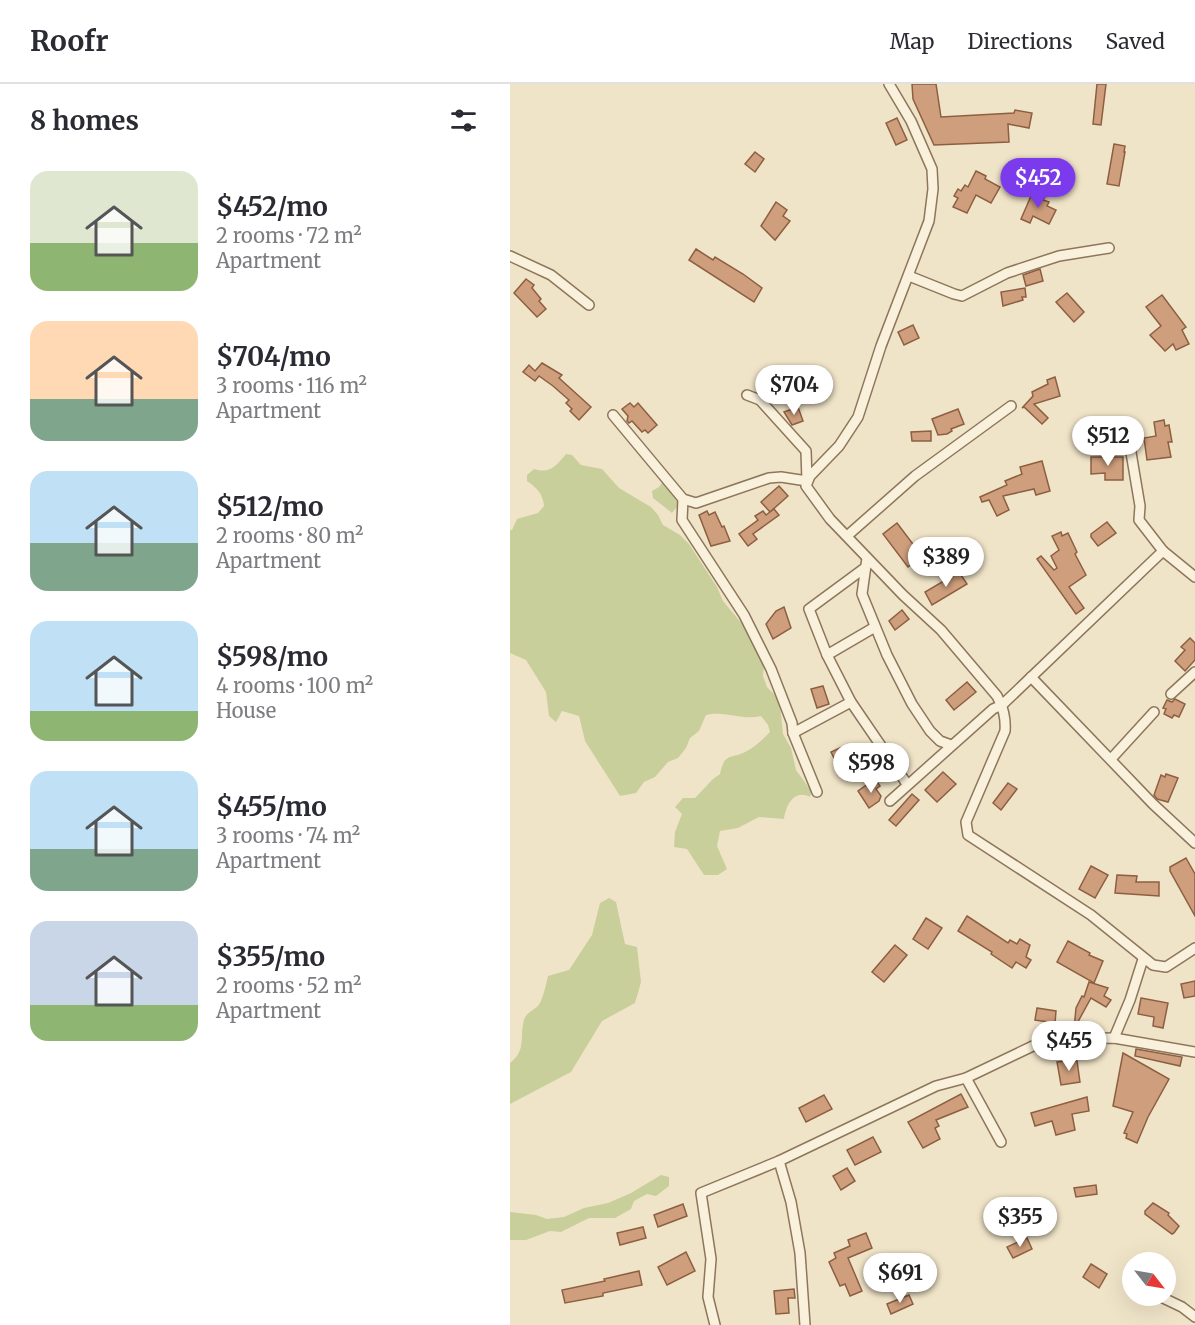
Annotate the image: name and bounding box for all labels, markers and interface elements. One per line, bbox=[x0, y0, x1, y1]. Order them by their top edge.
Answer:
text: Roofr bbox=[30, 23, 108, 59]
text: Map bbox=[890, 28, 934, 55]
text: Directions bbox=[967, 28, 1072, 55]
text: Saved bbox=[1105, 28, 1165, 55]
text: 8 homes bbox=[30, 104, 139, 137]
icon: filters bbox=[447, 104, 480, 137]
pin: $452 bbox=[1002, 158, 1074, 209]
text: $452 bbox=[1014, 165, 1062, 190]
text: $452/mo bbox=[216, 190, 328, 223]
icon: home bbox=[78, 195, 150, 267]
text: 2 rooms · 72 m² bbox=[216, 223, 362, 248]
text: Apartment bbox=[216, 248, 321, 273]
text: $704/mo bbox=[216, 340, 331, 373]
icon: home bbox=[78, 345, 150, 417]
pin: $704 bbox=[758, 365, 830, 416]
text: $704 bbox=[769, 372, 819, 397]
text: 3 rooms · 116 m² bbox=[216, 373, 367, 398]
text: Apartment bbox=[216, 398, 321, 423]
pin: $512 bbox=[1072, 416, 1144, 467]
text: $512 bbox=[1086, 423, 1130, 448]
text: $512/mo bbox=[216, 490, 323, 523]
icon: home bbox=[78, 495, 150, 567]
text: 2 rooms · 80 m² bbox=[216, 523, 363, 548]
pin: $389 bbox=[910, 537, 982, 588]
text: $389 bbox=[922, 544, 970, 569]
text: Apartment bbox=[216, 548, 321, 573]
text: $598/mo bbox=[216, 640, 328, 673]
icon: home bbox=[78, 645, 150, 717]
text: 4 rooms · 100 m² bbox=[216, 673, 373, 698]
text: House bbox=[216, 698, 276, 723]
pin: $598 bbox=[835, 743, 907, 794]
text: $598 bbox=[847, 750, 895, 775]
text: $455/mo bbox=[216, 790, 327, 823]
icon: home bbox=[78, 795, 150, 867]
text: 3 rooms · 74 m² bbox=[216, 823, 360, 848]
text: Apartment bbox=[216, 848, 321, 873]
text: $355/mo bbox=[216, 940, 325, 973]
icon: home bbox=[78, 945, 150, 1017]
text: 2 rooms · 52 m² bbox=[216, 973, 361, 998]
text: Apartment bbox=[216, 998, 321, 1023]
pin: $455 bbox=[1033, 1021, 1105, 1072]
text: $455 bbox=[1046, 1028, 1092, 1053]
pin: $355 bbox=[984, 1197, 1056, 1248]
text: $355 bbox=[997, 1204, 1043, 1229]
north arrow bbox=[1122, 1252, 1176, 1306]
map controls bbox=[1122, 1252, 1176, 1306]
pin: $691 bbox=[864, 1253, 936, 1304]
text: $691 bbox=[877, 1260, 923, 1285]

